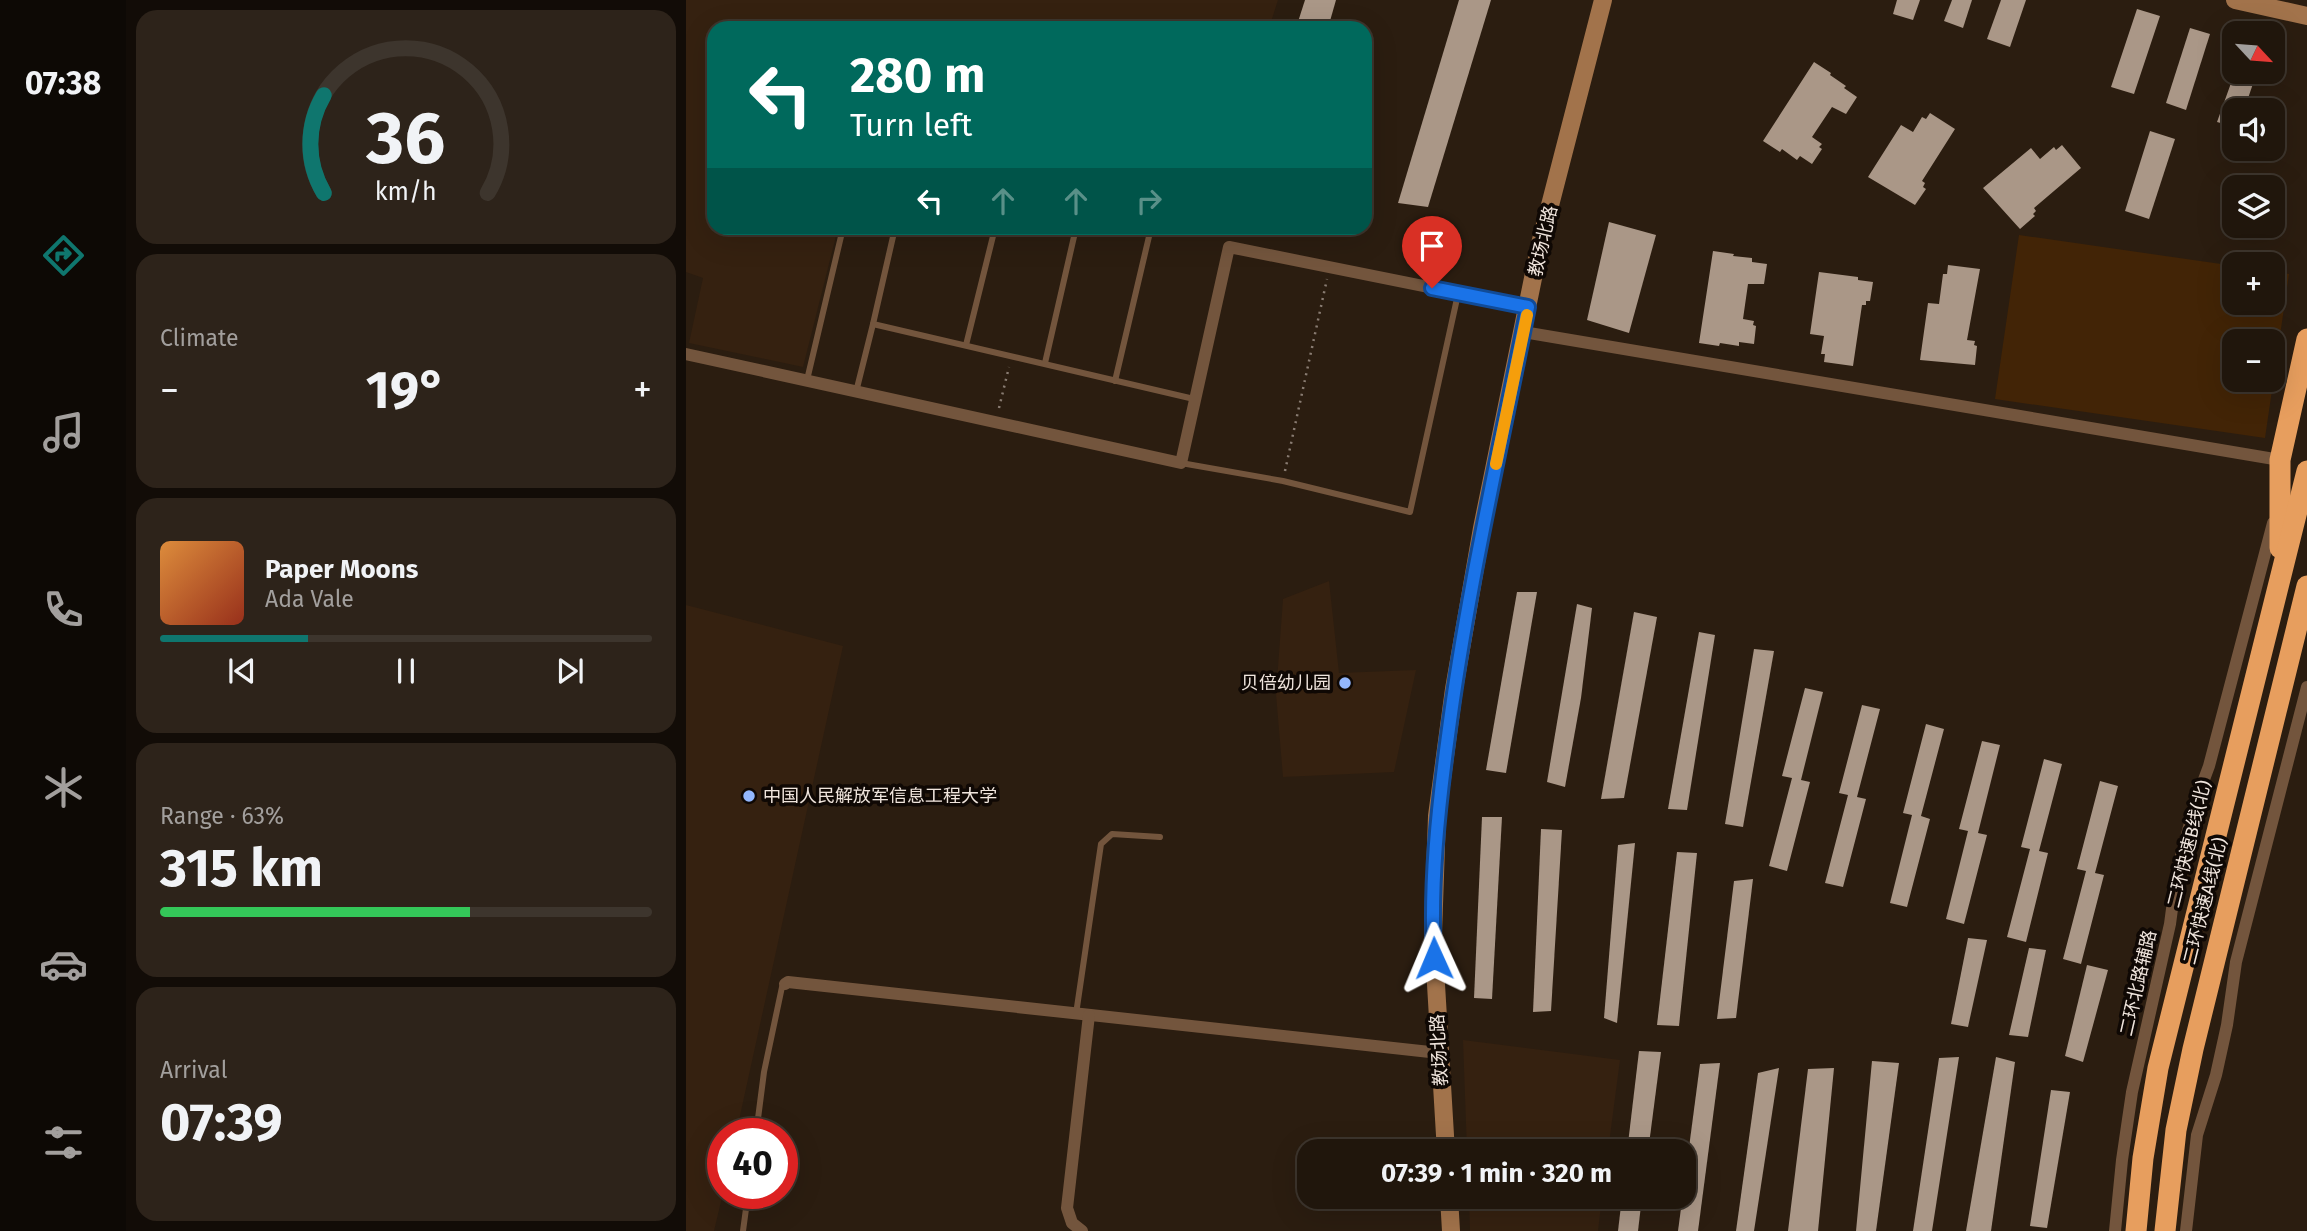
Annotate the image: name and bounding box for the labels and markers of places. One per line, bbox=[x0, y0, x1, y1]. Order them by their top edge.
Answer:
pin bbox=[1402, 216, 1462, 288]
place label: 贝倍幼儿园 bbox=[1241, 672, 1331, 694]
marker: 贝倍幼儿园 bbox=[1337, 675, 1353, 691]
place label: 中国人民解放军信息工程大学 bbox=[763, 785, 997, 807]
marker: 中国人民解放军信息工程大学 bbox=[741, 788, 757, 804]

